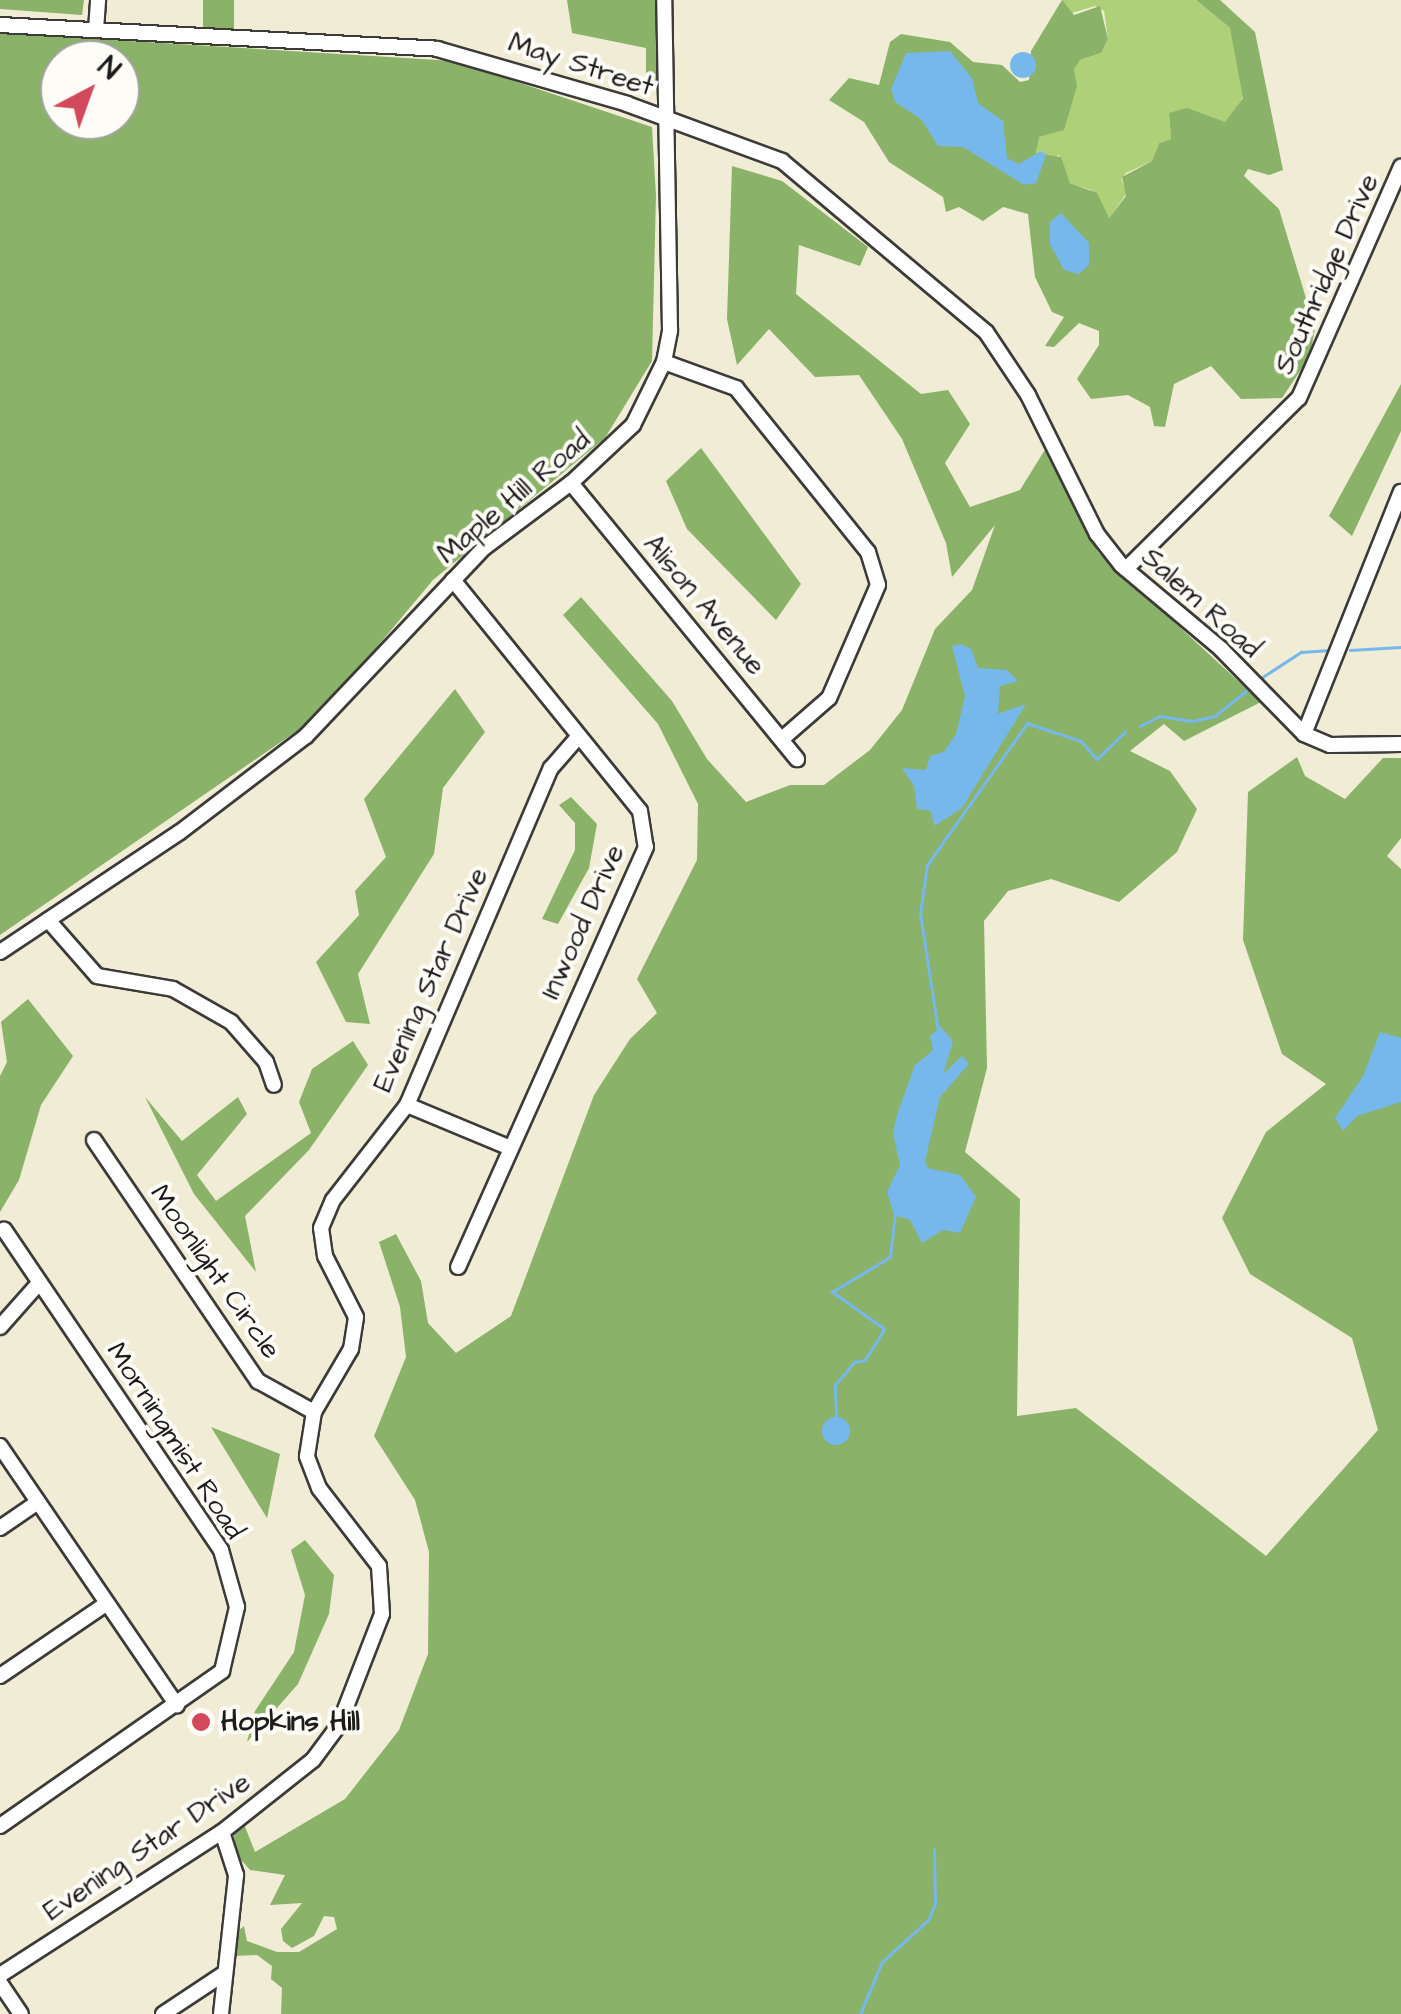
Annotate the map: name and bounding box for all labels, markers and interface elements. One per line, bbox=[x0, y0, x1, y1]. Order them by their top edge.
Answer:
street label: May Street bbox=[504, 26, 658, 104]
north arrow bbox=[40, 40, 140, 140]
text: N bbox=[89, 48, 128, 89]
street label: Southridge Drive bbox=[1268, 169, 1386, 379]
street label: Maple Hill Road bbox=[431, 423, 597, 571]
street label: Alison Avenue bbox=[636, 528, 772, 682]
street label: Salem Road bbox=[1134, 541, 1268, 665]
street label: Inwood Drive bbox=[534, 840, 632, 1004]
street label: Evening Star Drive bbox=[366, 863, 496, 1097]
street label: Moonlight Circle bbox=[142, 1178, 288, 1366]
street label: Morningmist Road bbox=[99, 1336, 251, 1546]
place label: Hopkins Hill bbox=[221, 1705, 360, 1739]
marker: Hopkins Hill bbox=[190, 1711, 212, 1733]
street label: Evening Star Drive bbox=[37, 1765, 257, 1929]

